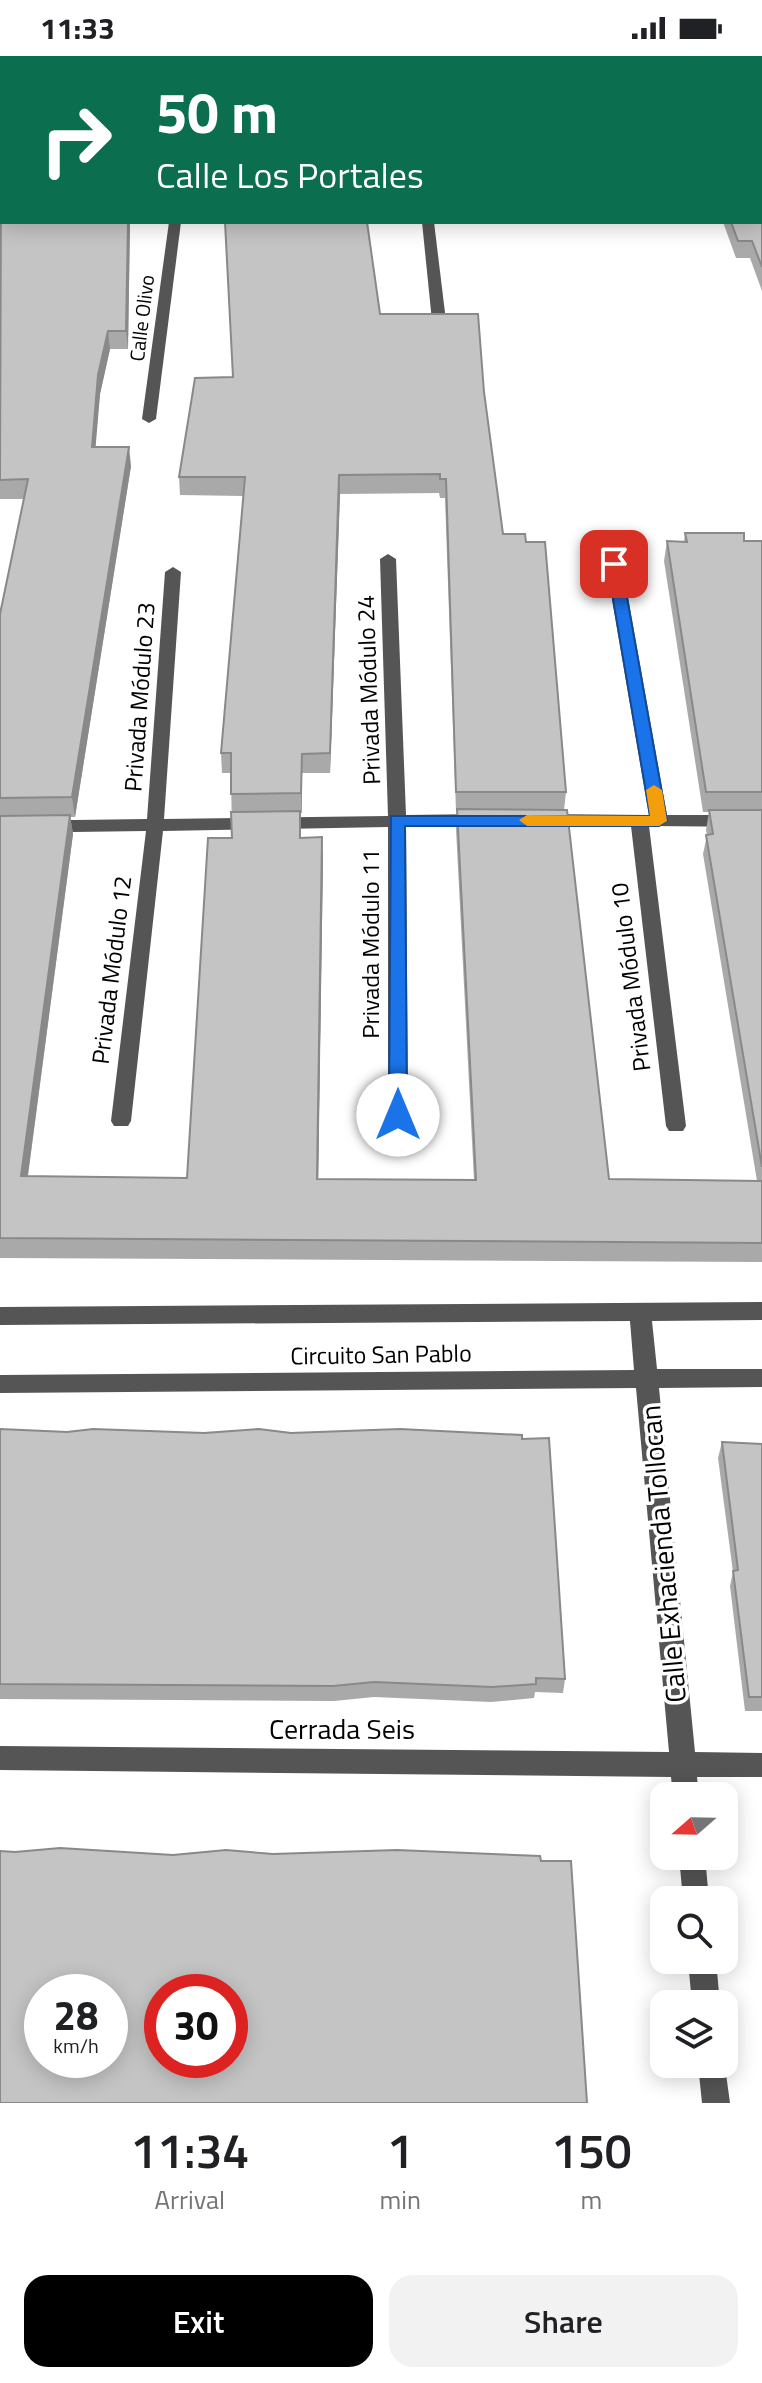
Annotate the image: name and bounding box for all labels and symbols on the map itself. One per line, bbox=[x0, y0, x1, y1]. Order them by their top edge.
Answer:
street label: Calle Olivo bbox=[121, 273, 162, 363]
pin bbox=[580, 530, 648, 598]
street label: Privada Módulo 24 bbox=[347, 595, 389, 785]
street label: Privada Módulo 23 bbox=[114, 601, 164, 793]
street label: Privada Módulo 11 bbox=[352, 849, 388, 1039]
street label: Privada Módulo 12 bbox=[82, 874, 140, 1066]
street label: Privada Módulo 10 bbox=[601, 881, 659, 1073]
position arrow bbox=[356, 1073, 440, 1157]
street label: Circuito San Pablo bbox=[290, 1334, 472, 1374]
street label: Calle Exhacienda Tollocan bbox=[628, 1404, 697, 1704]
street label: Cerrada Seis bbox=[269, 1707, 415, 1750]
north arrow bbox=[650, 1782, 738, 1870]
speed limit sign: 30 bbox=[144, 1974, 248, 2078]

